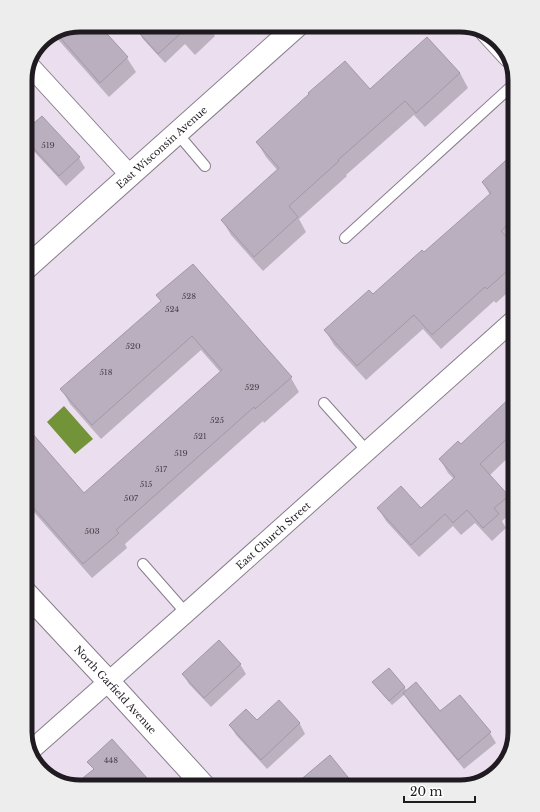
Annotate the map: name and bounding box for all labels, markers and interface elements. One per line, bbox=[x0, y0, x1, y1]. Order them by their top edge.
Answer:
street label: East Wisconsin Avenue bbox=[114, 103, 210, 191]
house number: 519 bbox=[41, 140, 55, 150]
house number: 528 bbox=[182, 291, 196, 301]
house number: 524 bbox=[165, 304, 179, 314]
house number: 520 bbox=[125, 341, 141, 351]
house number: 518 bbox=[100, 367, 113, 377]
house number: 529 bbox=[245, 382, 259, 392]
house number: 525 bbox=[210, 415, 224, 425]
house number: 521 bbox=[193, 431, 207, 441]
house number: 519 bbox=[174, 448, 188, 458]
house number: 517 bbox=[155, 464, 168, 474]
house number: 515 bbox=[140, 479, 153, 489]
house number: 507 bbox=[124, 493, 139, 503]
street label: East Church Street bbox=[233, 499, 313, 572]
house number: 503 bbox=[84, 526, 100, 536]
street label: North Garfield Avenue bbox=[71, 643, 159, 737]
house number: 448 bbox=[104, 755, 118, 765]
scale bar bbox=[404, 778, 475, 804]
text: 20 m bbox=[410, 784, 442, 799]

